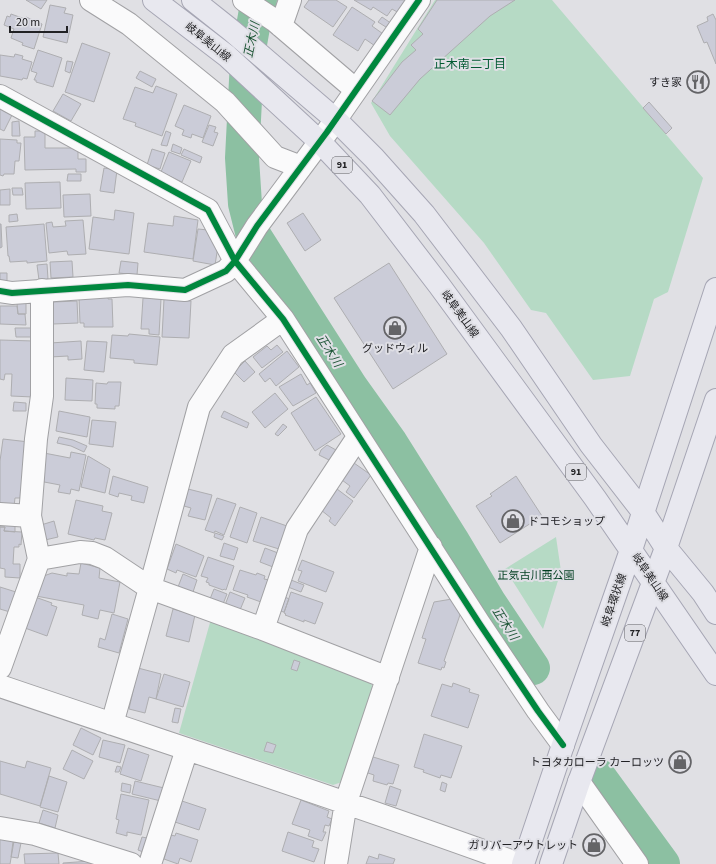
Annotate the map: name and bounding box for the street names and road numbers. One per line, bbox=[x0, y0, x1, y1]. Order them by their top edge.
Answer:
street label: 岐阜美山線 bbox=[182, 19, 234, 65]
road number: 91 bbox=[332, 157, 352, 173]
street label: 岐阜美山線 bbox=[438, 287, 482, 341]
road number: 91 bbox=[566, 464, 586, 480]
street label: 岐阜美山線 bbox=[628, 550, 672, 604]
street label: 岐阜環状線 bbox=[598, 572, 630, 628]
road number: 77 bbox=[625, 625, 645, 641]

